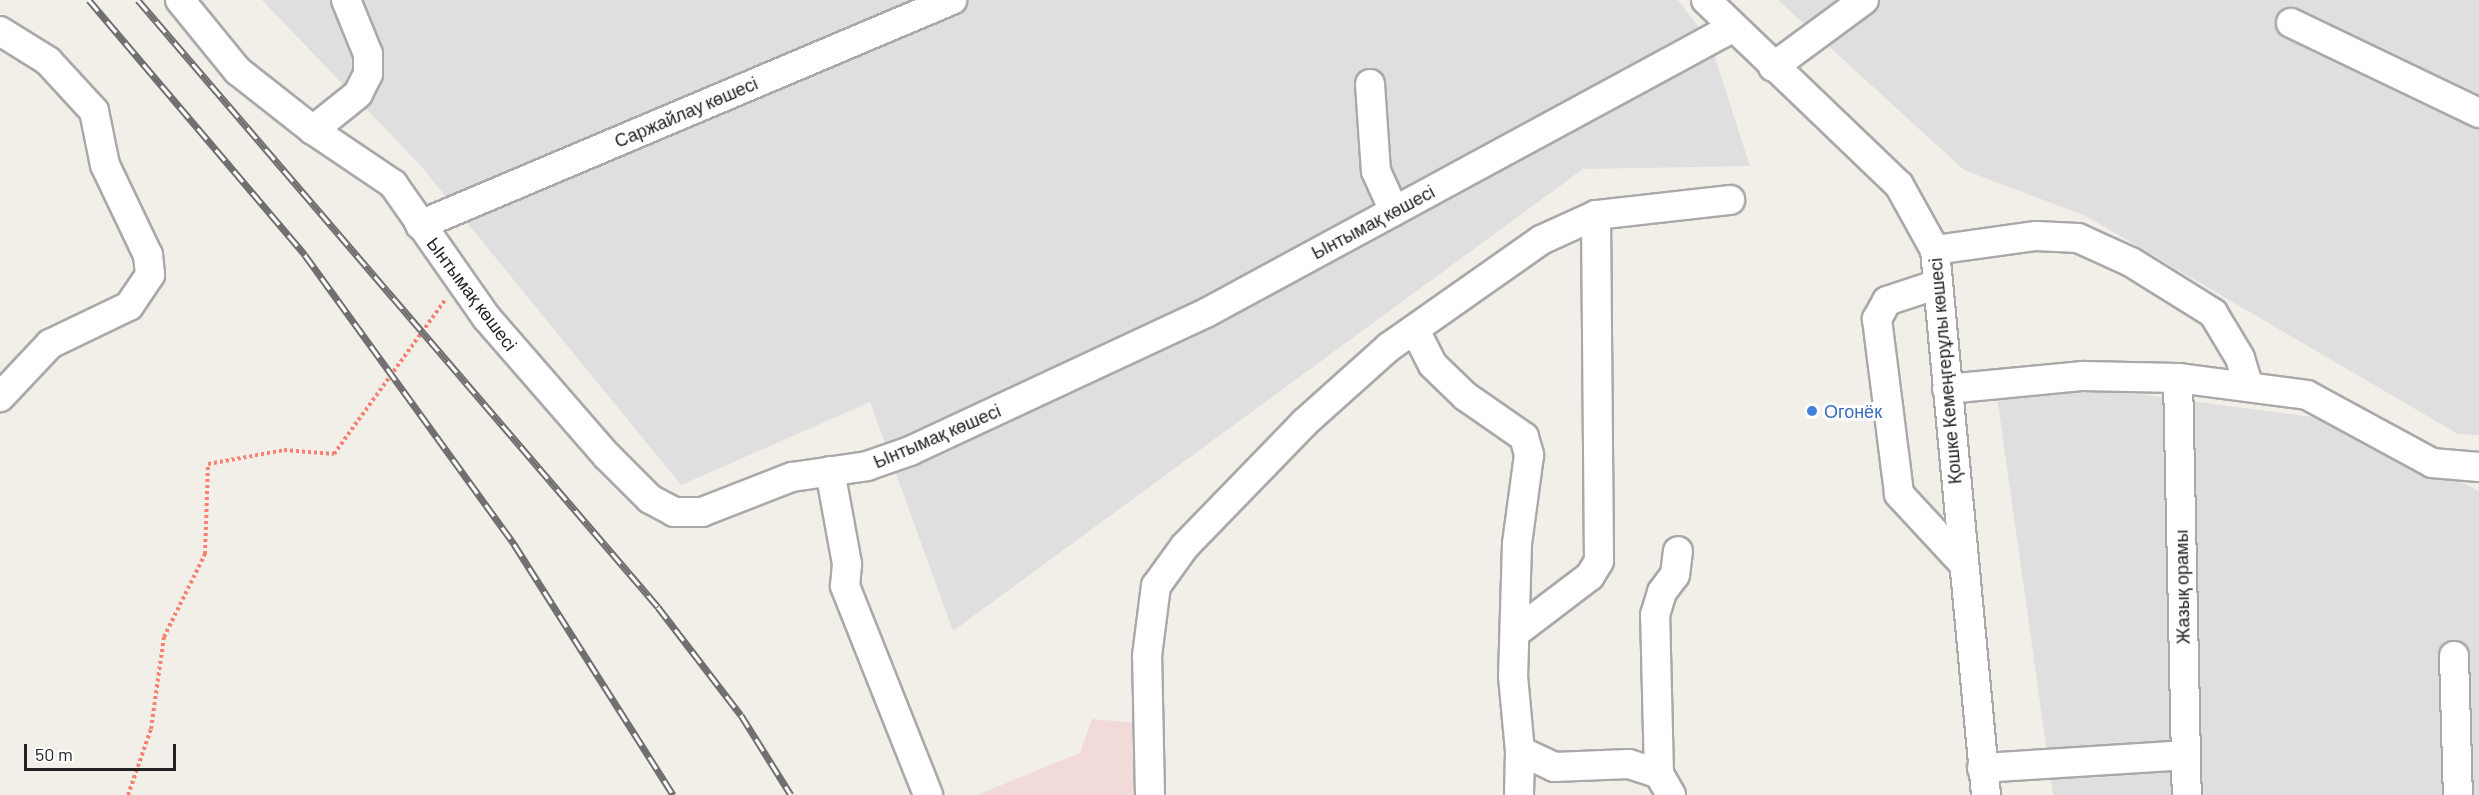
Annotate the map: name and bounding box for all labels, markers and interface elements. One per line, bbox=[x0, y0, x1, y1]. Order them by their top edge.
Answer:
street label: Саржайлау көшесі bbox=[611, 72, 761, 152]
street label: Ынтымақ көшесі bbox=[1308, 180, 1438, 264]
street label: Ынтымақ көшесі bbox=[422, 233, 522, 355]
street label: Қошке Кемеңгерұлы көшесі bbox=[1924, 257, 1966, 485]
street label: Ынтымақ көшесі bbox=[870, 399, 1004, 473]
place label: Огонёк bbox=[1824, 400, 1882, 422]
marker: Огонёк bbox=[1805, 404, 1819, 418]
street label: Жазық орамы bbox=[2170, 529, 2194, 645]
scale bar bbox=[27, 732, 178, 770]
text: 50 m bbox=[35, 743, 73, 765]

